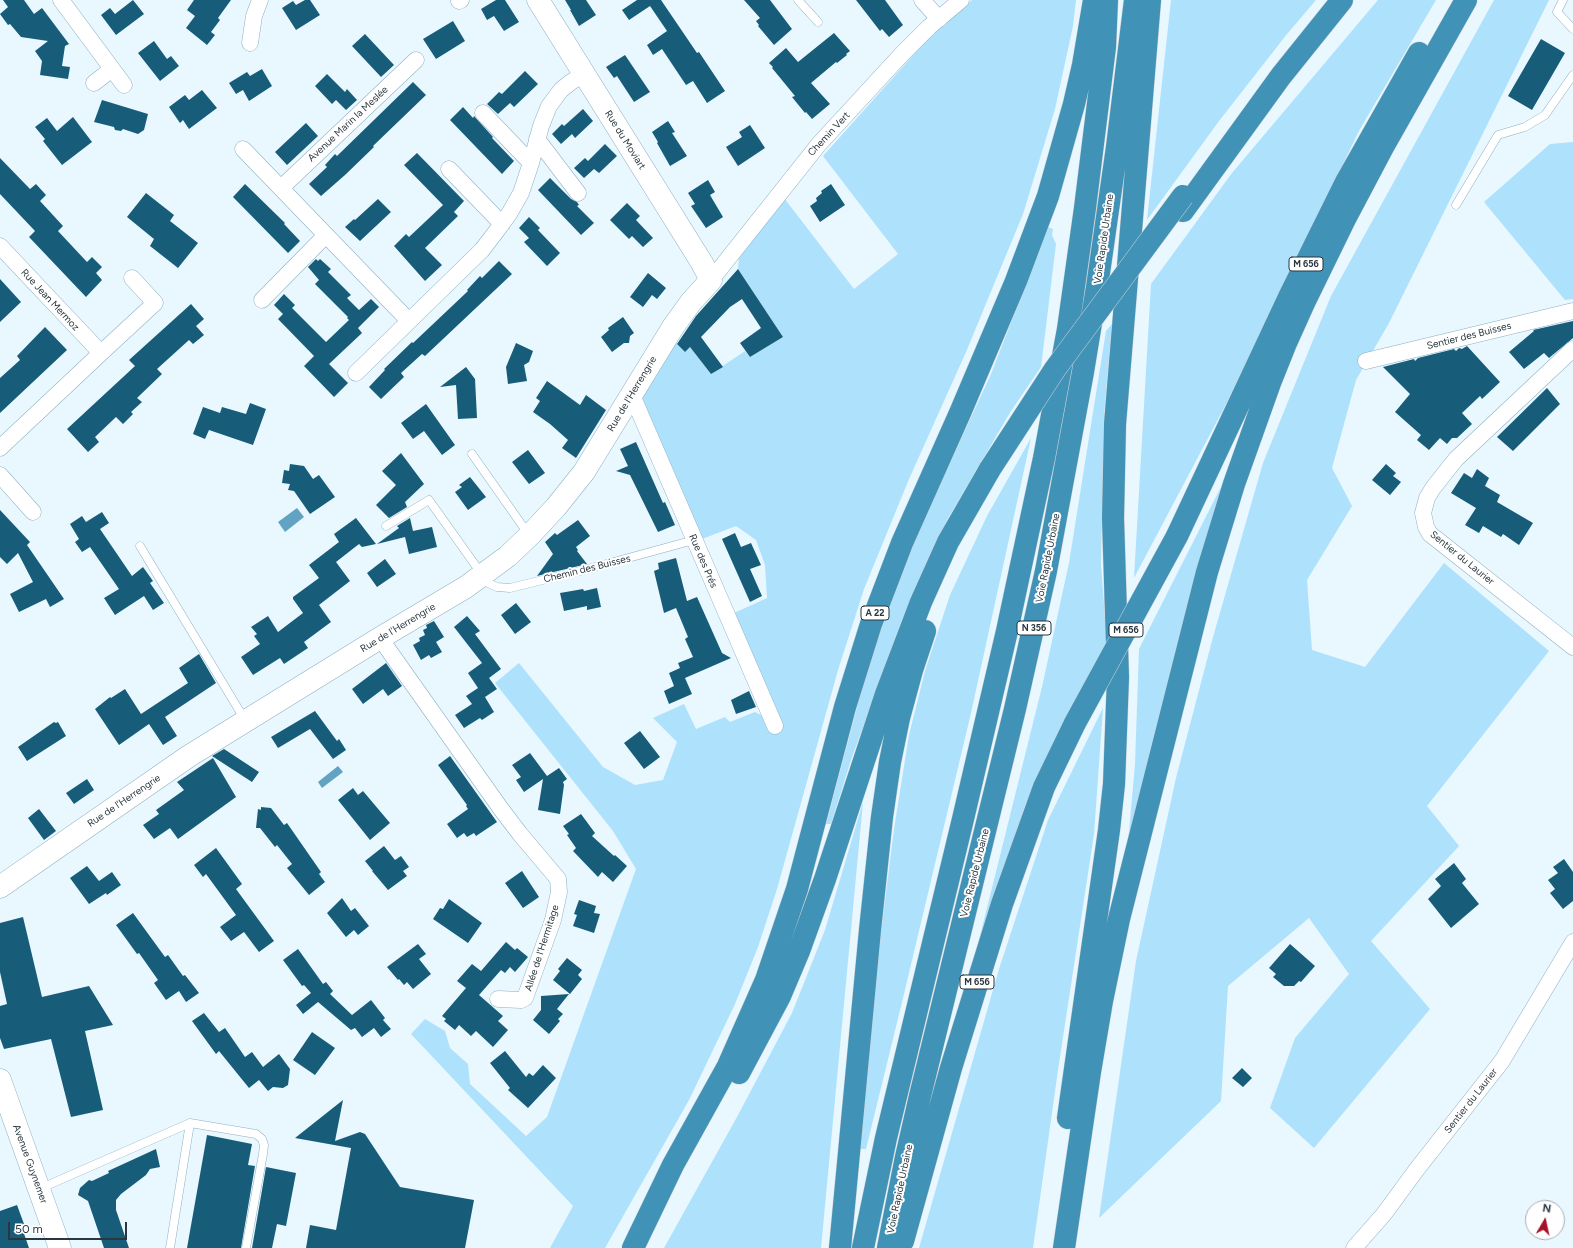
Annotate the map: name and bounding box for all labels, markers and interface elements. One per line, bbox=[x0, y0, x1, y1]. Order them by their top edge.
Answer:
street label: Avenue Marin la Meslée bbox=[305, 84, 391, 164]
street label: Rue du Moviart bbox=[602, 108, 648, 172]
street label: Chemin Vert bbox=[805, 109, 853, 159]
street label: Voie Rapide Urbaine bbox=[1092, 193, 1116, 285]
road number: M 656 bbox=[1289, 257, 1323, 271]
street label: Rue Jean Mermoz bbox=[18, 267, 82, 333]
street label: Sentier des Buisses bbox=[1426, 320, 1512, 352]
street label: Rue de l'Herrengrie bbox=[605, 354, 659, 434]
street label: Voie Rapide Urbaine bbox=[1033, 512, 1063, 604]
street label: Sentier du Laurier bbox=[1428, 529, 1496, 587]
street label: Rue des Prés bbox=[686, 532, 720, 590]
street label: Chemin des Buisses bbox=[542, 552, 632, 586]
street label: Rue de l'Herrengrie bbox=[358, 601, 438, 655]
road number: A 22 bbox=[861, 606, 889, 620]
road number: N 356 bbox=[1017, 621, 1051, 635]
road number: M 656 bbox=[1109, 623, 1143, 637]
street label: Rue de l'Herrengrie bbox=[85, 772, 163, 830]
street label: Voie Rapide Urbaine bbox=[958, 828, 992, 918]
street label: Allée de l'Hermitage bbox=[522, 903, 562, 993]
road number: M 656 bbox=[960, 975, 994, 989]
street label: Sentier du Laurier bbox=[1442, 1066, 1500, 1136]
street label: Avenue Guynemer bbox=[10, 1123, 50, 1205]
street label: Voie Rapide Urbaine bbox=[885, 1143, 915, 1235]
north arrow bbox=[1525, 1200, 1565, 1240]
text: N bbox=[1542, 1202, 1552, 1216]
scale bar bbox=[10, 1214, 129, 1240]
text: 50 m bbox=[15, 1222, 43, 1236]

